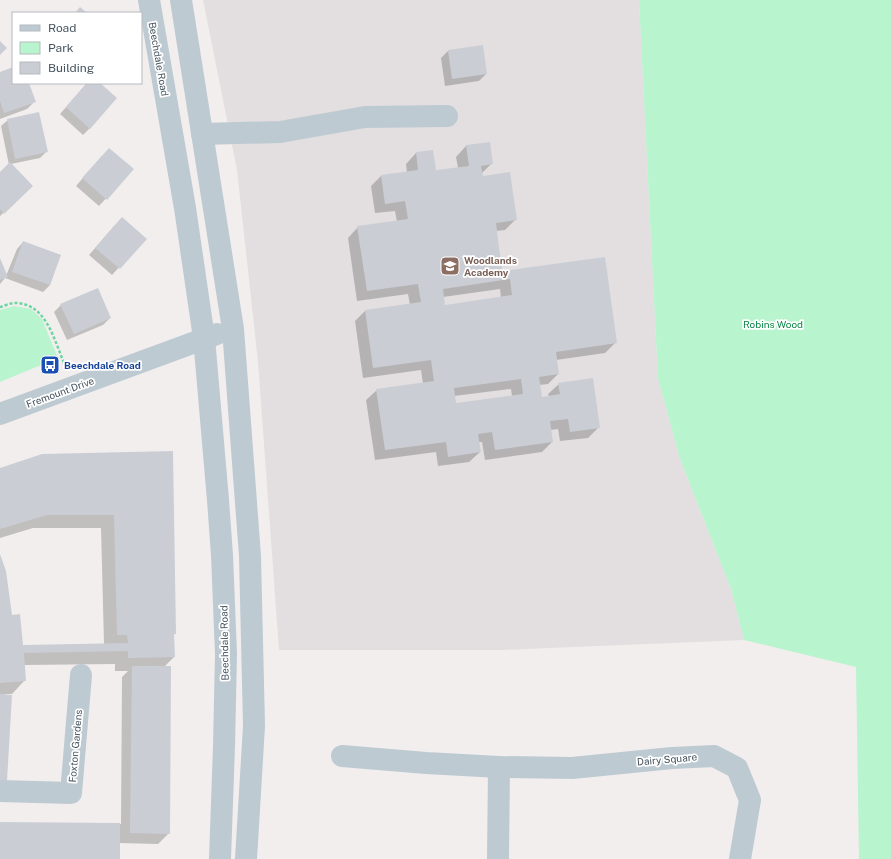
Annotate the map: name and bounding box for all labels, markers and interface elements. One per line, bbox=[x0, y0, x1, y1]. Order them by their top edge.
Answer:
legend bbox=[12, 12, 142, 84]
text: Road bbox=[48, 21, 76, 35]
street label: Beechdale Road bbox=[147, 21, 171, 97]
text: Park bbox=[48, 41, 74, 55]
text: Building bbox=[48, 61, 94, 75]
place label: Woodlands Academy bbox=[464, 254, 517, 278]
school or university icon: Woodlands Academy bbox=[439, 255, 461, 277]
park label: Robins Wood bbox=[743, 318, 803, 330]
bus stop icon: Beechdale Road bbox=[39, 354, 61, 376]
place label: Beechdale Road bbox=[64, 359, 141, 371]
street label: Fremount Drive bbox=[24, 374, 96, 410]
street label: Beechdale Road bbox=[217, 605, 231, 681]
street label: Foxton Gardens bbox=[66, 709, 84, 783]
street label: Dairy Square bbox=[636, 750, 698, 768]

